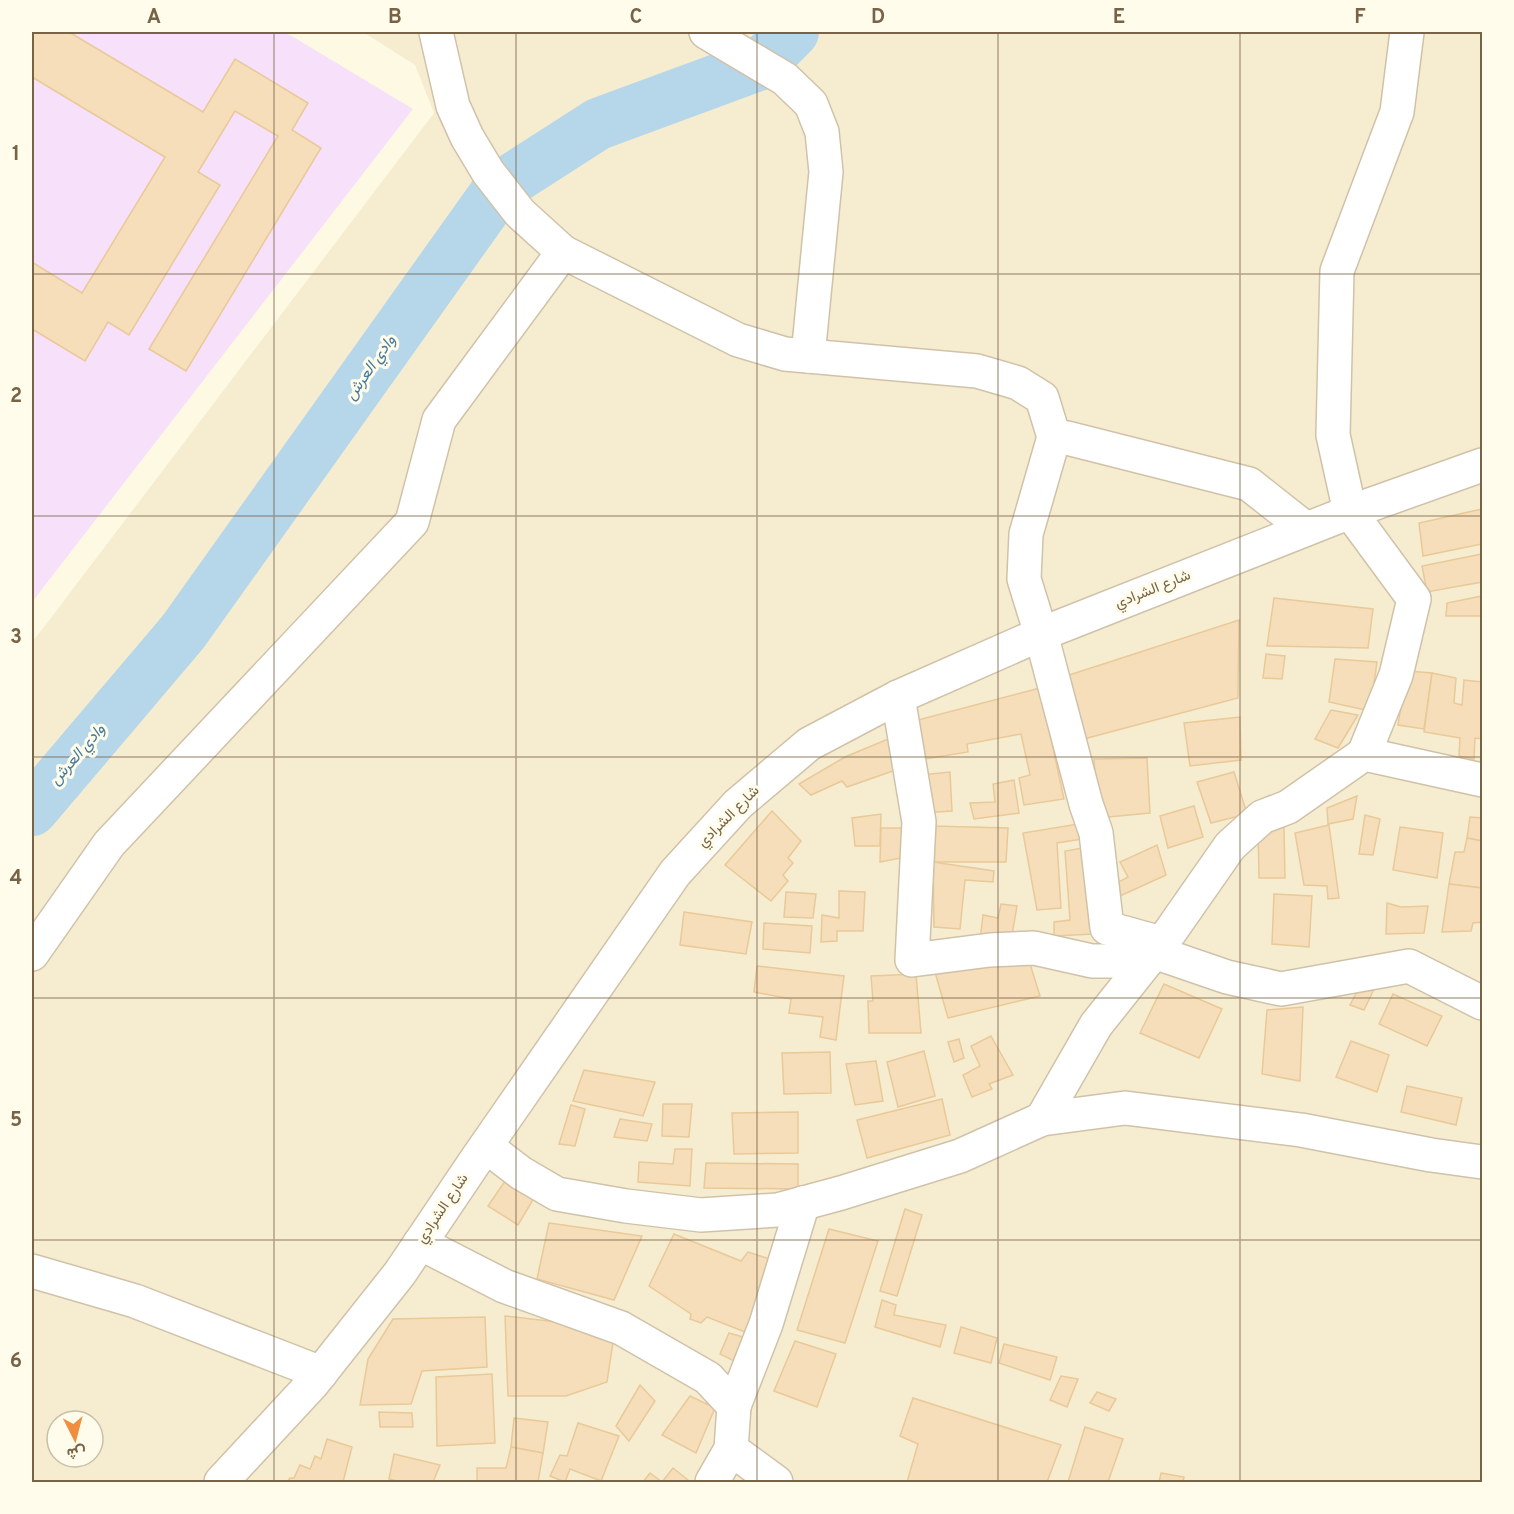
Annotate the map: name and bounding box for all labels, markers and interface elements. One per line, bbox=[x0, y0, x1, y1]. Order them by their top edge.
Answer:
text: A bbox=[147, 5, 161, 31]
text: B bbox=[388, 5, 402, 31]
text: C bbox=[630, 5, 642, 31]
text: D bbox=[871, 5, 885, 31]
text: E bbox=[1113, 5, 1125, 31]
text: F bbox=[1354, 5, 1366, 31]
text: 1 bbox=[12, 142, 20, 168]
water label: وادي العرش bbox=[341, 332, 402, 405]
text: 2 bbox=[10, 384, 22, 410]
street label: شارع الشرادي bbox=[1112, 566, 1195, 616]
text: 3 bbox=[10, 625, 22, 651]
water label: وادي العرش bbox=[46, 720, 112, 791]
street label: شارع الشرادي bbox=[694, 782, 766, 853]
text: 4 bbox=[10, 866, 22, 892]
text: 5 bbox=[10, 1108, 22, 1134]
street label: شارع الشرادي bbox=[413, 1170, 475, 1249]
text: 6 bbox=[10, 1349, 22, 1375]
north arrow bbox=[45, 1409, 105, 1469]
text: ش bbox=[66, 1441, 87, 1463]

